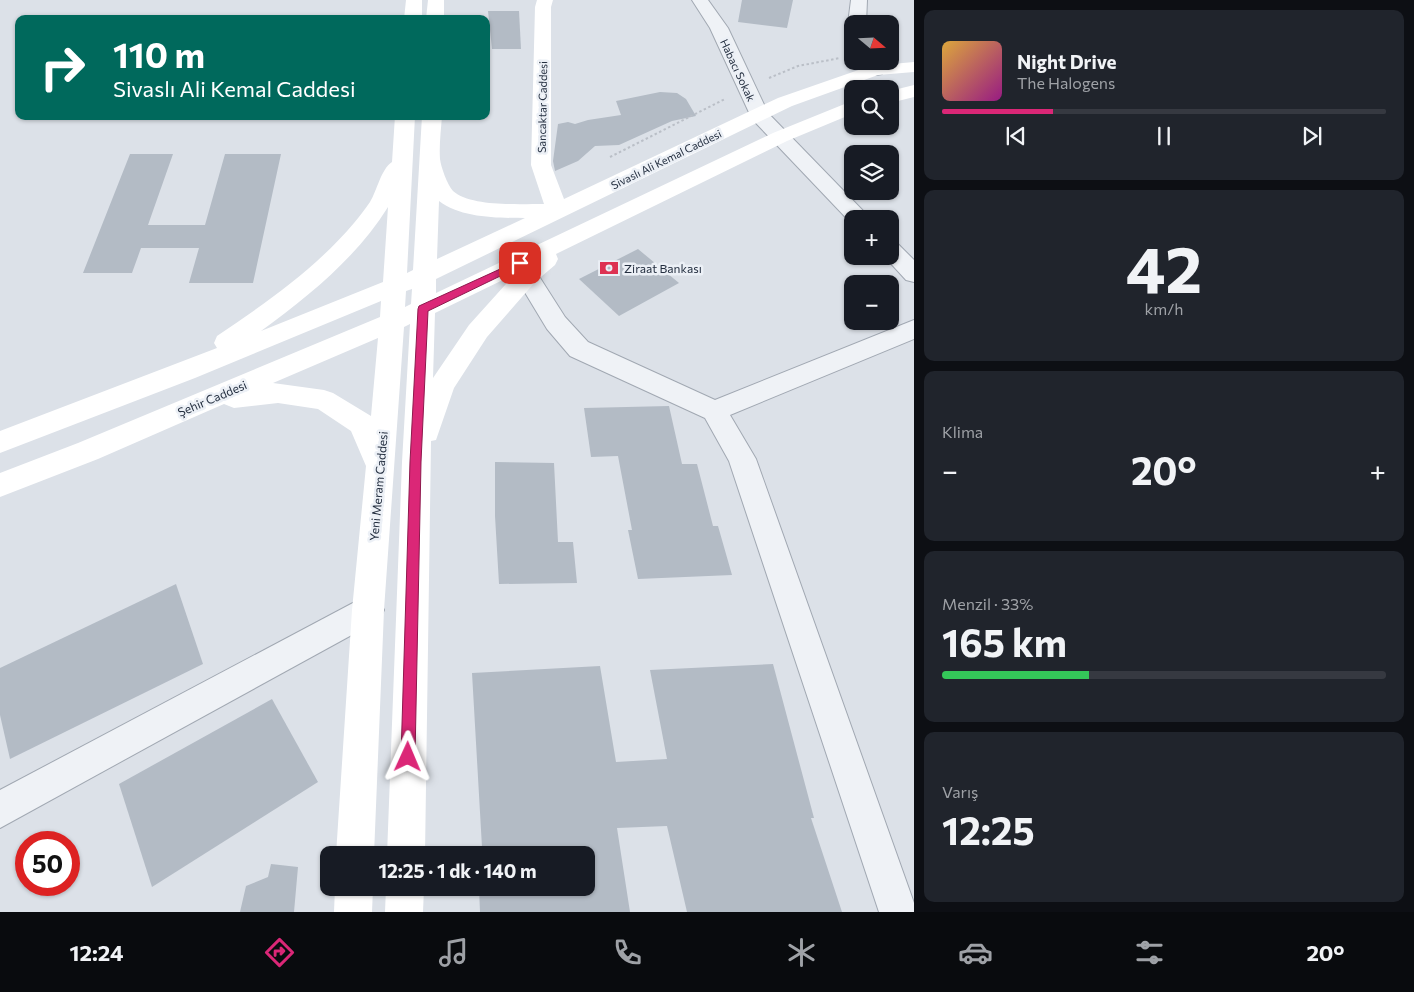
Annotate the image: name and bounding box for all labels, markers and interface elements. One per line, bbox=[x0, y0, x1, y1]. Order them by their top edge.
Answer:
north arrow bbox=[844, 15, 899, 70]
map controls bbox=[844, 15, 899, 330]
text: 110 m bbox=[113, 32, 205, 75]
icon: right bbox=[30, 35, 95, 100]
street label: Habacı Sokak bbox=[718, 37, 758, 103]
text: Night Drive bbox=[1017, 50, 1117, 73]
street label: Sancaktar Caddesi bbox=[535, 61, 549, 153]
text: The Halogens bbox=[1017, 73, 1115, 92]
text: Sivaslı Ali Kemal Caddesi bbox=[113, 75, 356, 102]
button: search bbox=[844, 80, 899, 135]
icon: previous bbox=[1002, 122, 1030, 150]
icon: pause bbox=[1150, 122, 1178, 150]
icon: next bbox=[1298, 122, 1326, 150]
street label: Sivaslı Ali Kemal Caddesi bbox=[609, 126, 724, 191]
button: layers bbox=[844, 145, 899, 200]
button: + bbox=[844, 210, 899, 265]
text: 42 bbox=[1126, 227, 1202, 306]
pin bbox=[499, 242, 541, 284]
icon: arrive bbox=[506, 249, 534, 277]
bank icon: Ziraat Bankası bbox=[598, 257, 620, 279]
place label: Ziraat Bankası bbox=[624, 261, 702, 275]
button: − bbox=[844, 275, 899, 330]
text: km/h bbox=[1145, 299, 1183, 318]
street label: Şehir Caddesi bbox=[175, 377, 249, 419]
text: Klima bbox=[942, 422, 983, 441]
street label: Yeni Meram Caddesi bbox=[366, 431, 390, 541]
text: 20° bbox=[1131, 446, 1197, 493]
text: − bbox=[942, 453, 958, 487]
text: + bbox=[1370, 453, 1386, 487]
text: Menzil · 33% bbox=[942, 594, 1033, 613]
text: 165 km bbox=[942, 618, 1067, 665]
position arrow bbox=[381, 730, 433, 782]
text: Varış bbox=[942, 782, 978, 801]
text: 12:25 bbox=[942, 806, 1035, 853]
speed limit sign: 50 bbox=[15, 831, 80, 896]
text: 12:25 · 1 dk · 140 m bbox=[378, 859, 537, 882]
icon: directions bbox=[262, 935, 297, 970]
icon: music bbox=[436, 935, 471, 970]
icon: phone bbox=[610, 935, 645, 970]
icon: climate bbox=[784, 935, 819, 970]
icon: car bbox=[958, 935, 993, 970]
icon: filters bbox=[1132, 935, 1167, 970]
text: 12:24 bbox=[69, 939, 124, 966]
text: 20° bbox=[1306, 939, 1344, 966]

